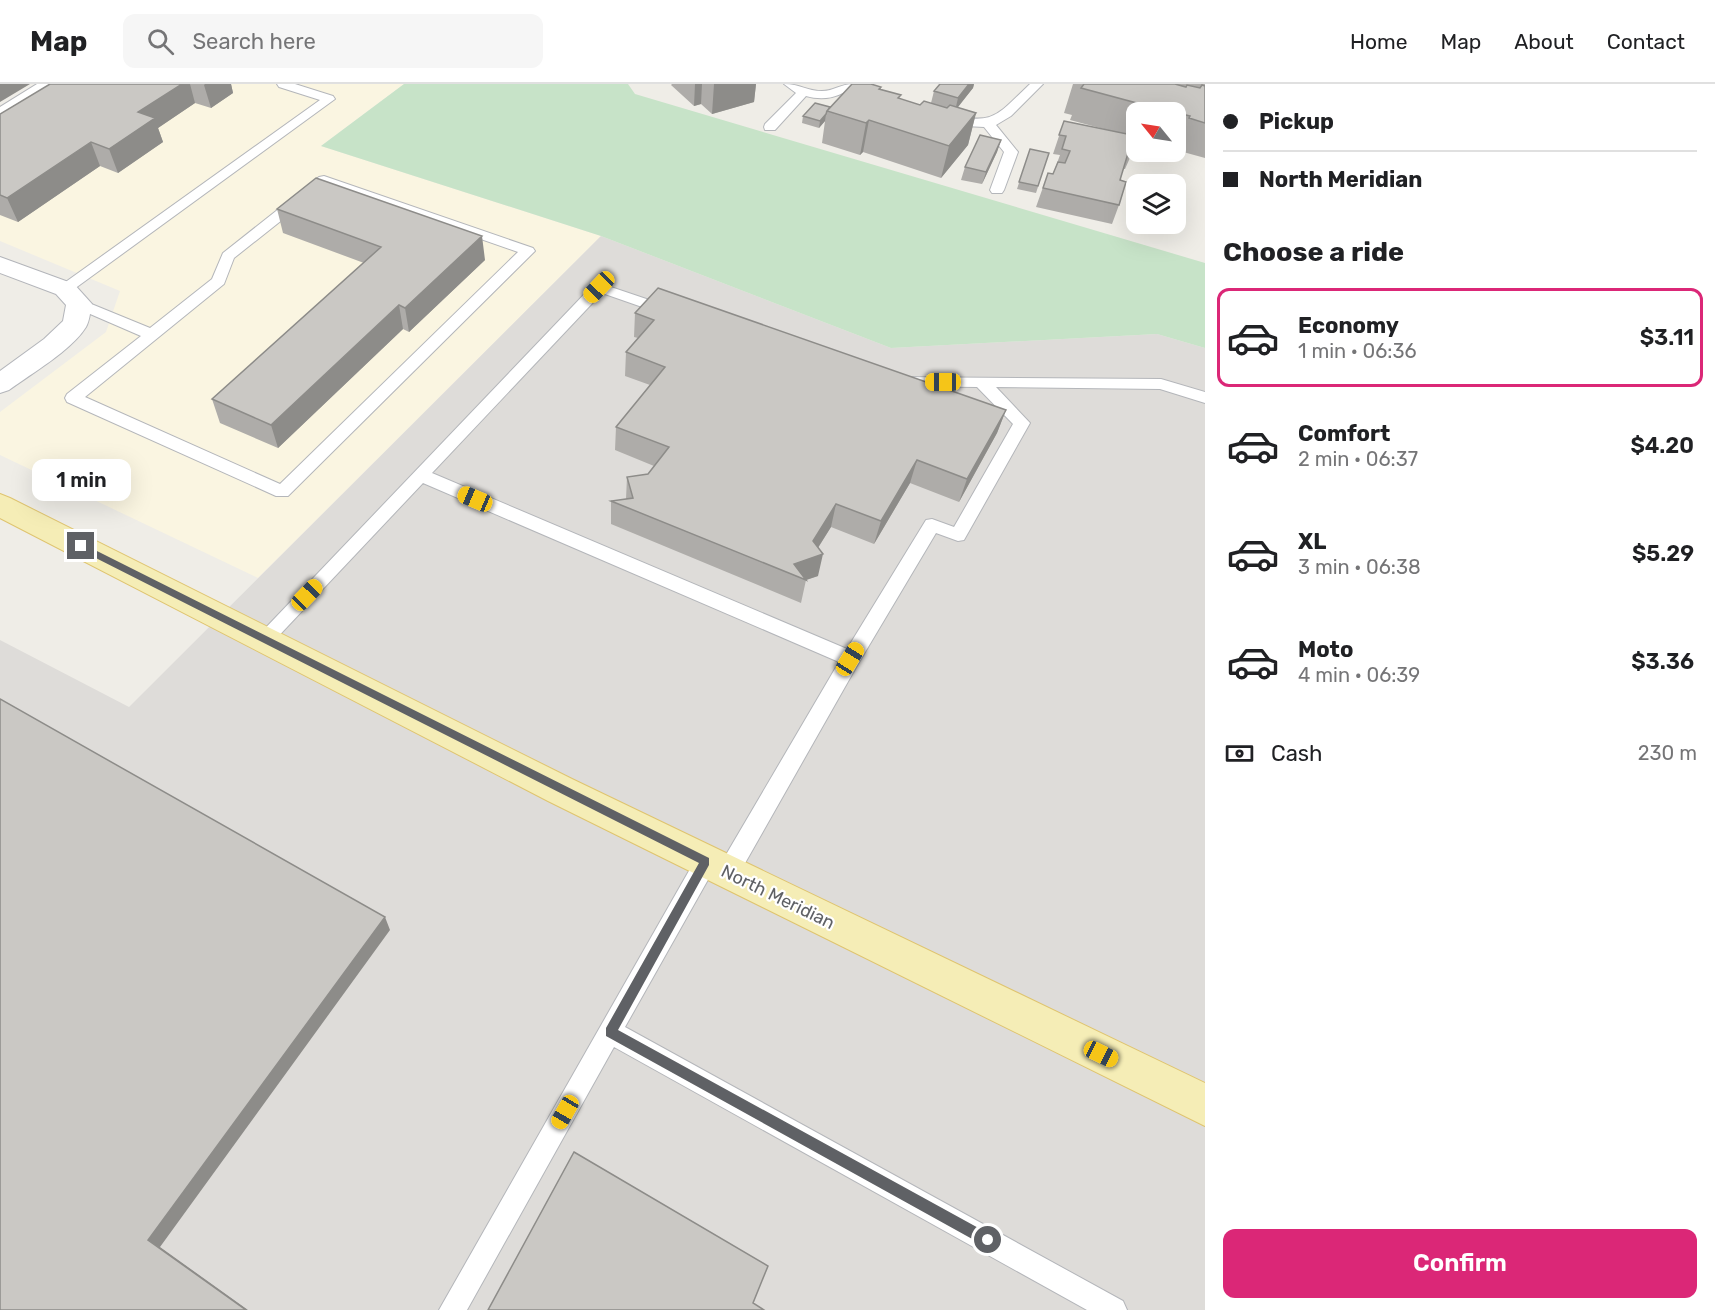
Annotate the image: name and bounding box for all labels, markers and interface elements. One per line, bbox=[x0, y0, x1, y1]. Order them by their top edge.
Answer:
search box bbox=[123, 14, 543, 68]
text: Map bbox=[30, 25, 87, 58]
icon: search bbox=[144, 25, 177, 58]
text: Search here bbox=[192, 28, 316, 55]
text: Home bbox=[1350, 29, 1407, 54]
text: Map bbox=[1440, 29, 1481, 54]
text: About bbox=[1514, 29, 1574, 54]
text: Contact bbox=[1607, 29, 1685, 54]
north arrow bbox=[1126, 102, 1186, 162]
map controls bbox=[1126, 102, 1186, 234]
text: Pickup bbox=[1259, 108, 1334, 135]
text: North Meridian bbox=[1259, 166, 1422, 193]
button: layers bbox=[1126, 174, 1186, 234]
text: Choose a ride bbox=[1223, 236, 1404, 268]
car bbox=[580, 268, 618, 306]
icon: car bbox=[1226, 311, 1280, 365]
text: Economy bbox=[1298, 312, 1399, 339]
text: $3.11 bbox=[1640, 324, 1694, 351]
text: 1 min · 06:36 bbox=[1298, 339, 1417, 363]
car bbox=[925, 373, 961, 391]
icon: car bbox=[1226, 419, 1280, 473]
text: Comfort bbox=[1298, 420, 1390, 447]
text: $4.20 bbox=[1630, 432, 1694, 459]
text: 2 min · 06:37 bbox=[1298, 447, 1418, 471]
callout: 1 min bbox=[32, 459, 130, 501]
text: 1 min bbox=[56, 468, 107, 492]
car bbox=[455, 484, 495, 514]
icon: car bbox=[1226, 527, 1280, 581]
text: XL bbox=[1298, 528, 1326, 555]
route end bbox=[67, 532, 94, 559]
text: $5.29 bbox=[1632, 540, 1694, 567]
text: 3 min · 06:38 bbox=[1298, 555, 1421, 579]
car bbox=[288, 576, 326, 614]
icon: car bbox=[1226, 635, 1280, 689]
text: Moto bbox=[1298, 636, 1353, 663]
car bbox=[833, 639, 867, 679]
text: $3.36 bbox=[1631, 648, 1694, 675]
text: 4 min · 06:39 bbox=[1298, 663, 1420, 687]
icon: cash bbox=[1223, 737, 1256, 770]
text: Cash bbox=[1271, 740, 1322, 767]
text: 230 m bbox=[1638, 741, 1697, 765]
street label: North Meridian bbox=[718, 860, 838, 934]
car bbox=[1081, 1038, 1121, 1070]
car bbox=[548, 1092, 582, 1132]
route start bbox=[974, 1226, 1001, 1253]
button: Confirm bbox=[1223, 1229, 1697, 1298]

